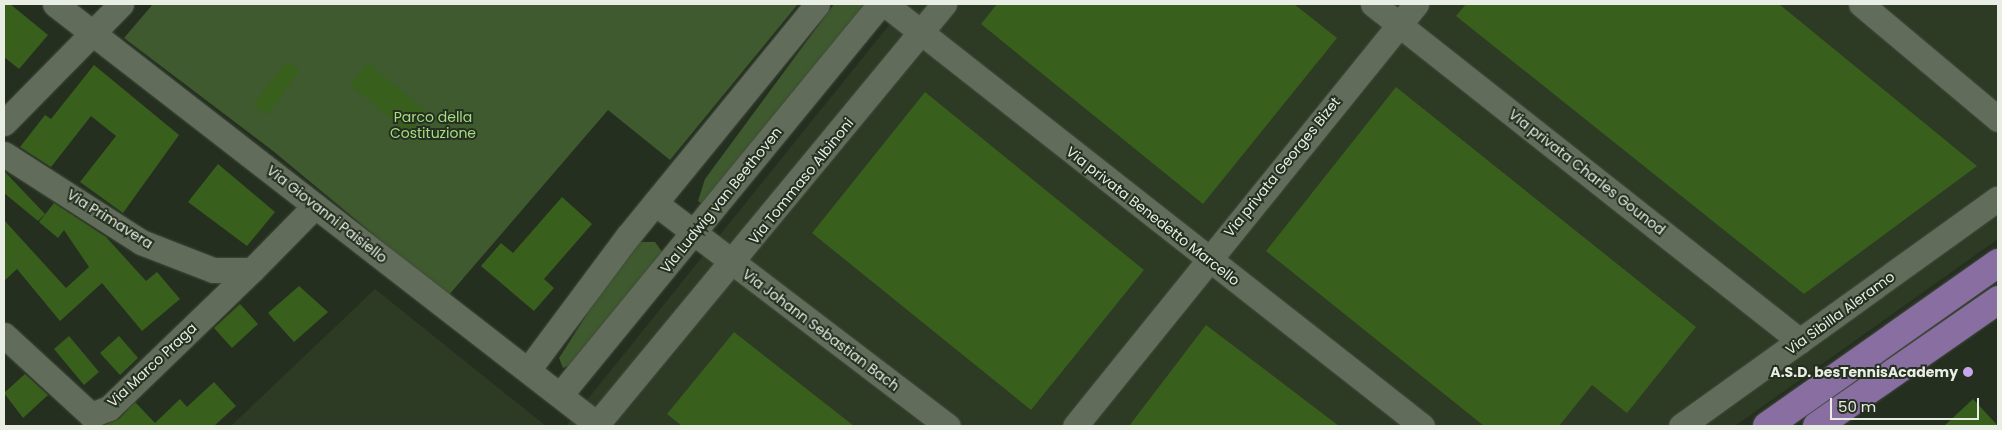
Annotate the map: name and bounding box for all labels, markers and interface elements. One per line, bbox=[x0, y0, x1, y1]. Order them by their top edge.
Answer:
street label: Via privata Georges Bizet bbox=[1220, 94, 1344, 240]
street label: Via privata Charles Gounod bbox=[1506, 106, 1668, 238]
park label: Parco della Costituzione bbox=[390, 109, 476, 142]
street label: Via Tommaso Albinoni bbox=[745, 115, 857, 247]
street label: Via Ludwig van Beethoven bbox=[657, 124, 785, 276]
street label: Via privata Benedetto Marcello bbox=[1063, 143, 1243, 289]
street label: Via Giovanni Paisiello bbox=[263, 162, 391, 266]
street label: Via Primavera bbox=[64, 186, 156, 252]
street label: Via Johann Sebastian Bach bbox=[739, 266, 903, 394]
street label: Via Sibilla Aleramo bbox=[1782, 268, 1898, 358]
street label: Via Marco Praga bbox=[104, 319, 200, 411]
place label: A.S.D. besTennisAcademy bbox=[1770, 364, 1958, 380]
marker: A.S.D. besTennisAcademy bbox=[1962, 366, 1974, 378]
scale bar bbox=[1832, 388, 1981, 420]
text: 50 m bbox=[1838, 396, 1876, 417]

